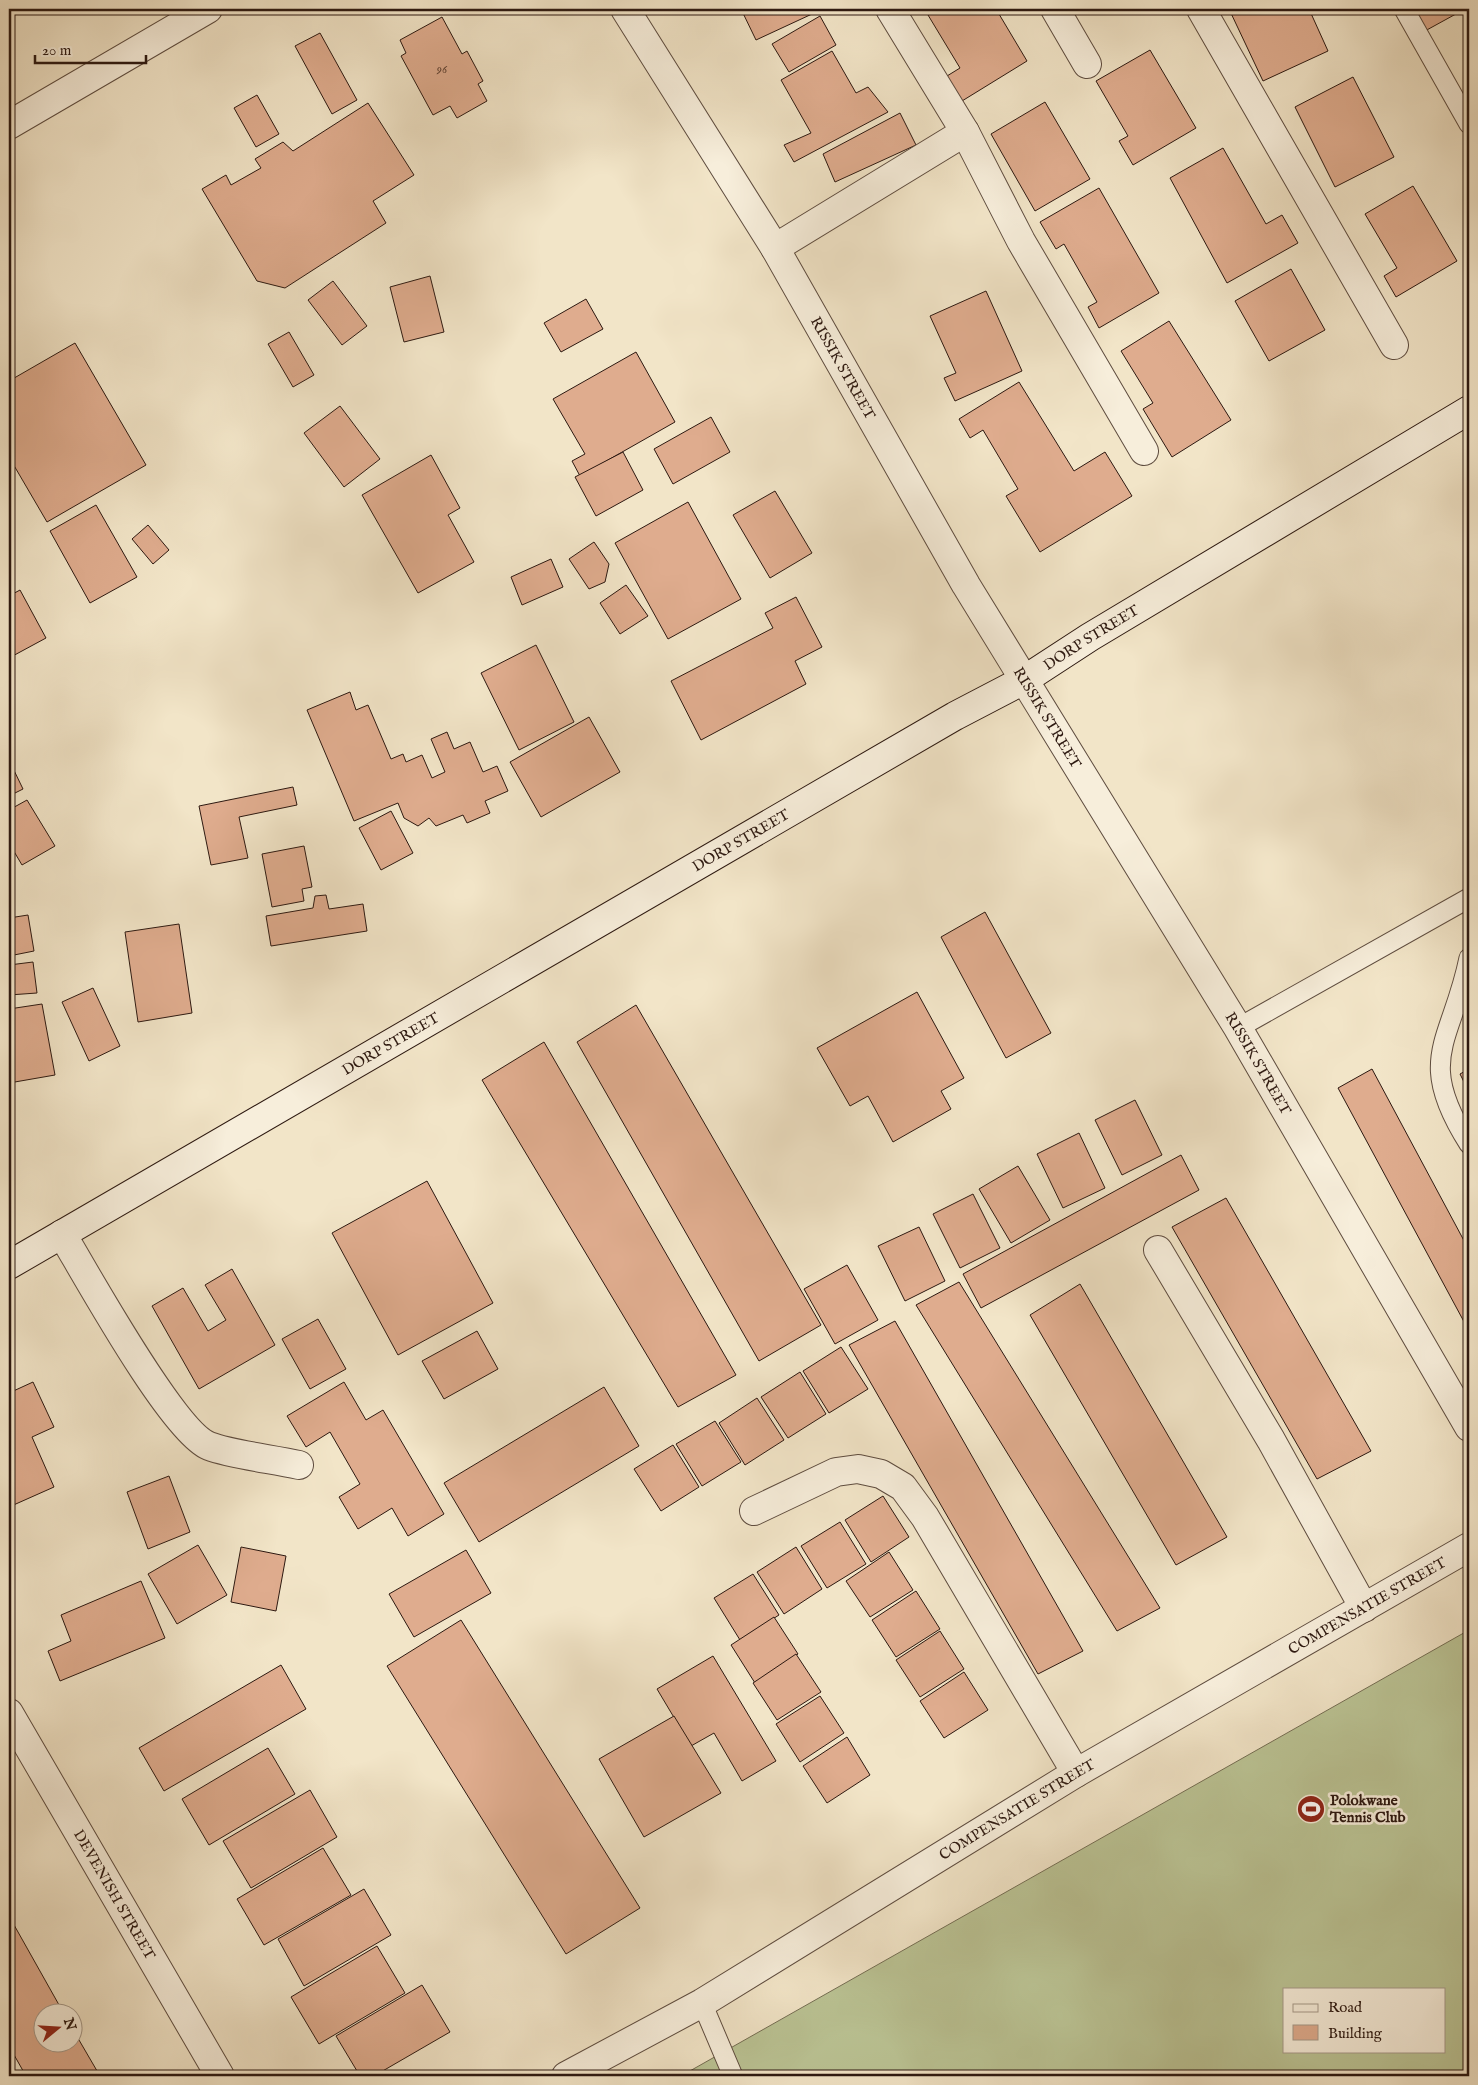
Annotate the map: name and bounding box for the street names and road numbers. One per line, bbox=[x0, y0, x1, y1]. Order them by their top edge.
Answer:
street label: RISSIK STREET bbox=[806, 313, 879, 423]
street label: DORP STREET bbox=[1040, 601, 1143, 675]
street label: RISSIK STREET bbox=[1009, 664, 1085, 772]
street label: DORP STREET bbox=[689, 805, 793, 876]
street label: DORP STREET bbox=[339, 1008, 443, 1080]
street label: RISSIK STREET bbox=[1221, 1009, 1295, 1118]
street label: COMPENSATIE STREET bbox=[1285, 1553, 1450, 1659]
street label: COMPENSATIE STREET bbox=[936, 1755, 1099, 1865]
street label: DEVENISH STREET bbox=[69, 1826, 159, 1963]

